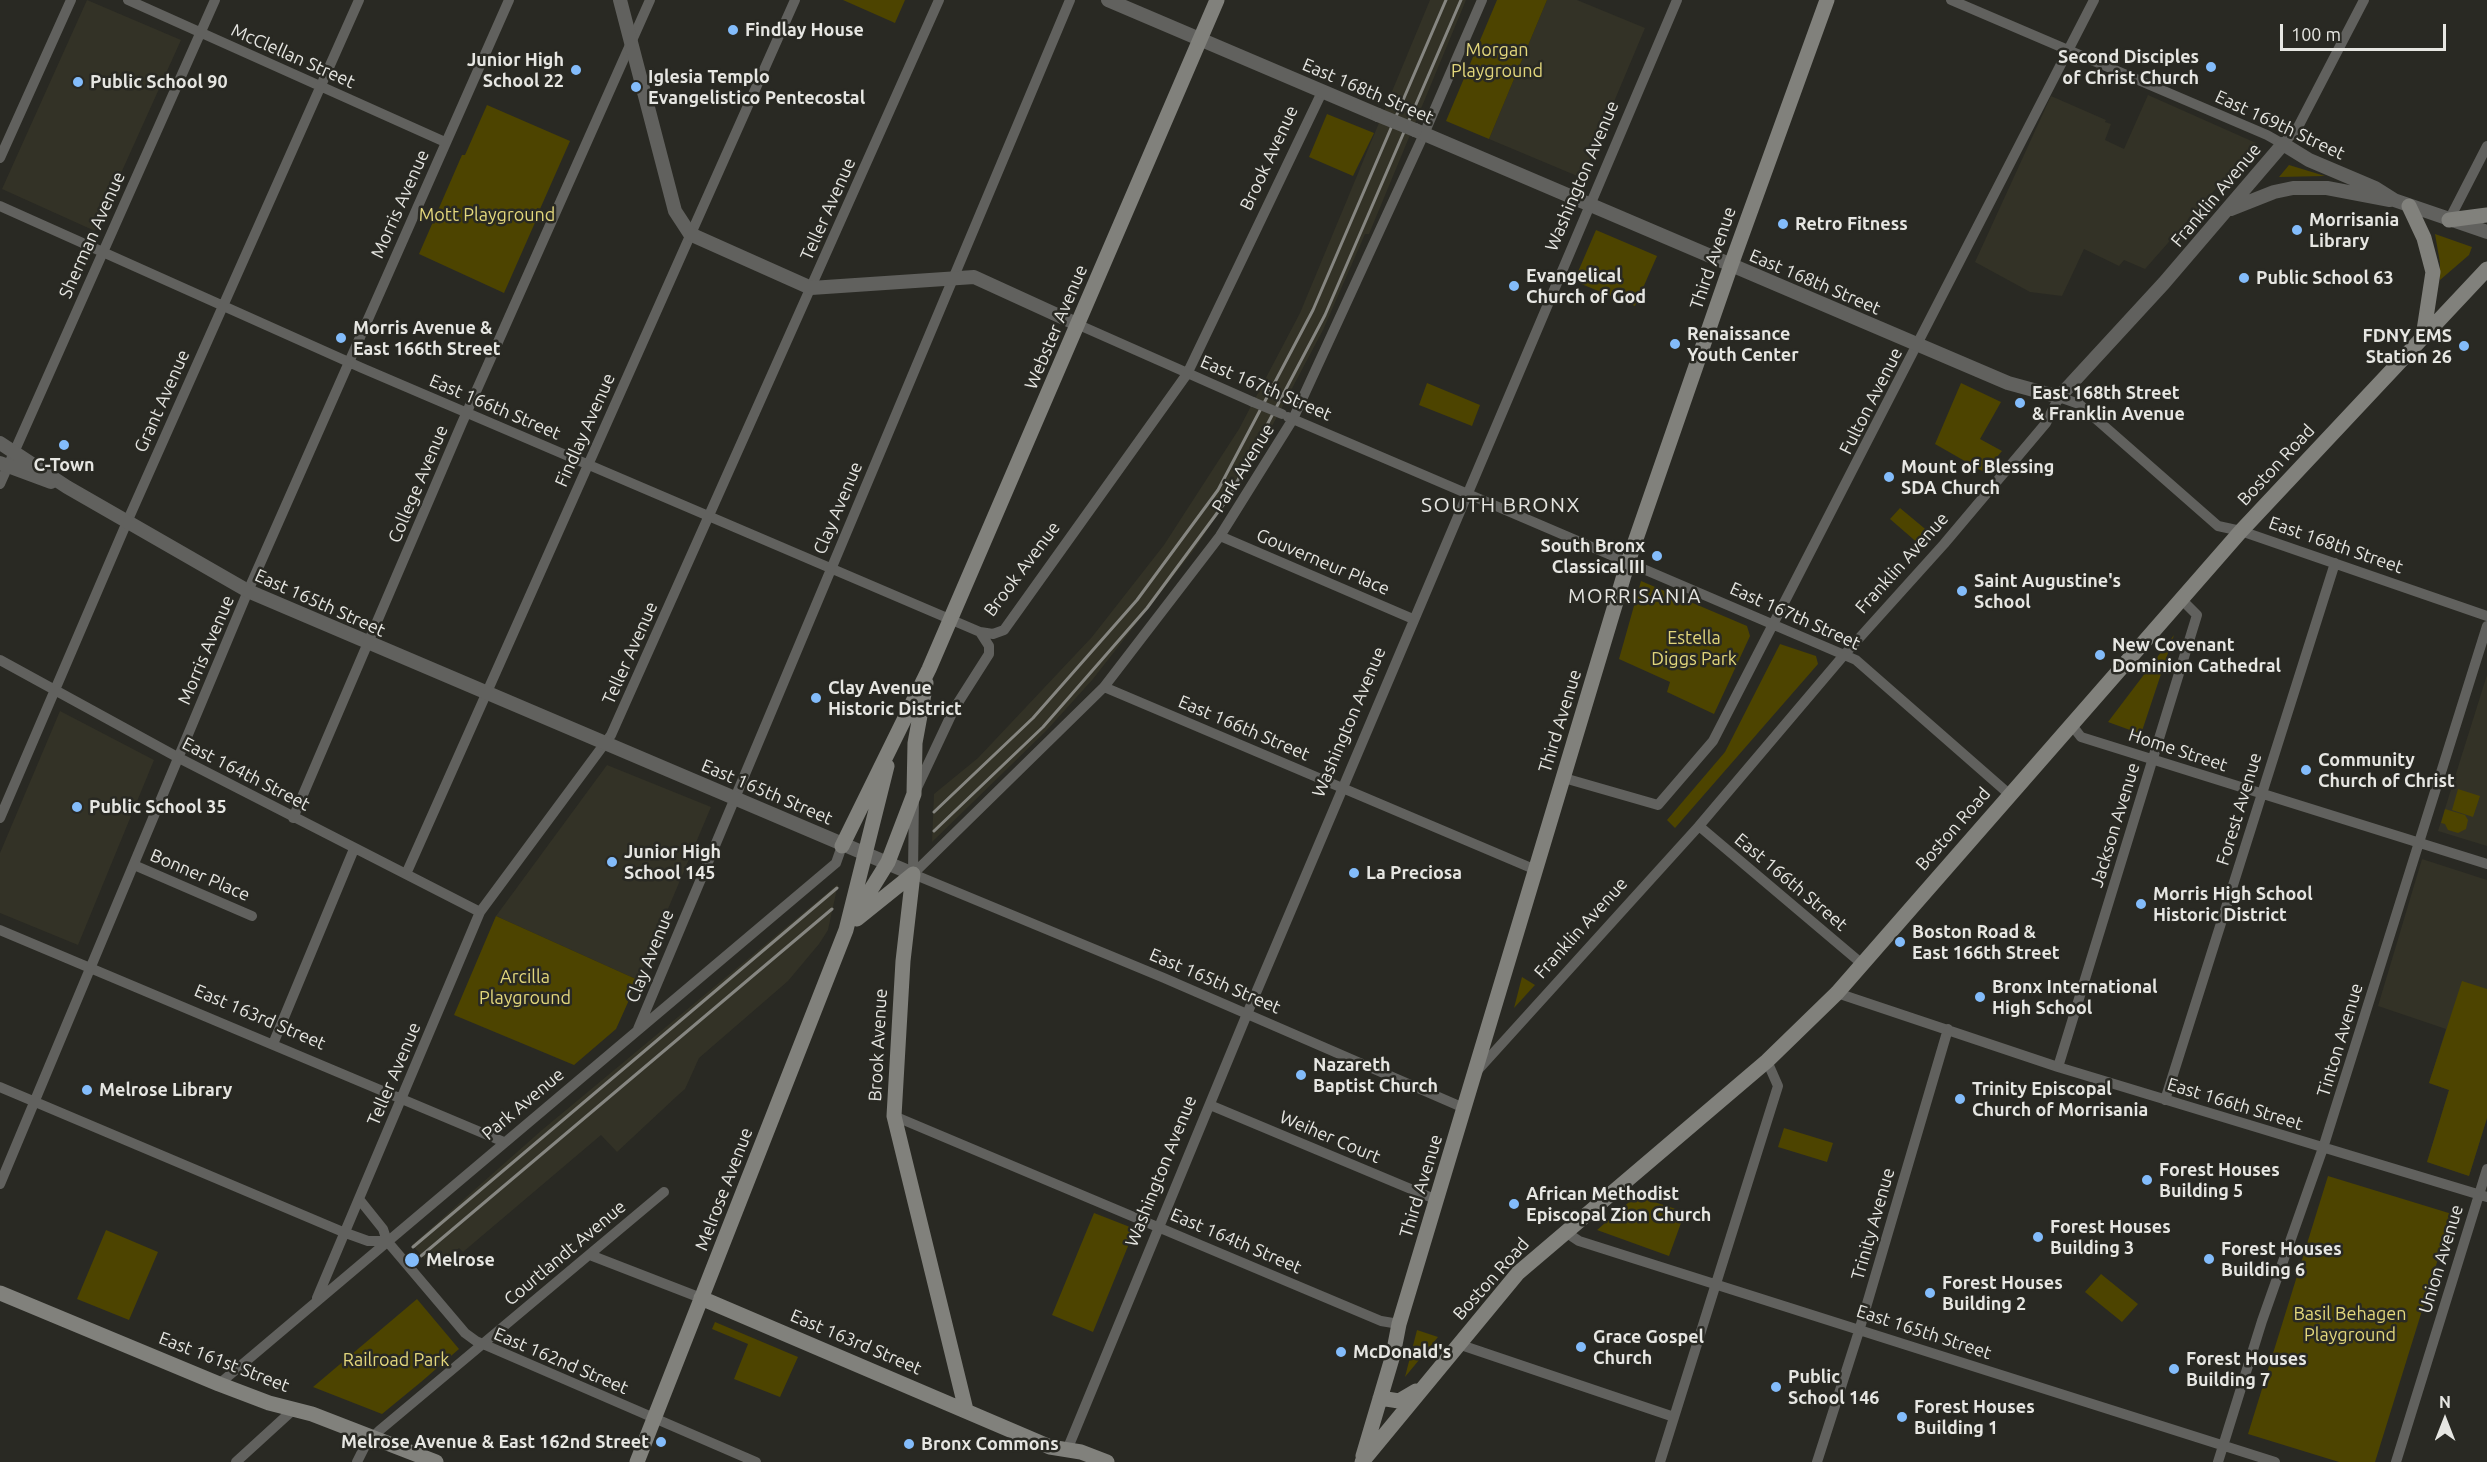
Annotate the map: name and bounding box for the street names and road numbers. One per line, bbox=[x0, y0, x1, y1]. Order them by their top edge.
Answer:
street label: McClellan Street bbox=[228, 19, 358, 93]
street label: East 168th Street bbox=[1299, 54, 1437, 128]
street label: East 169th Street bbox=[2212, 86, 2348, 164]
street label: Washington Avenue bbox=[1541, 98, 1623, 254]
street label: Brook Avenue bbox=[1235, 102, 1303, 214]
street label: Franklin Avenue bbox=[2166, 139, 2266, 251]
street label: Morris Avenue bbox=[366, 146, 434, 262]
street label: Teller Avenue bbox=[796, 154, 860, 264]
street label: Sherman Avenue bbox=[54, 168, 130, 302]
street label: Third Avenue bbox=[1685, 204, 1741, 312]
street label: East 168th Street bbox=[1746, 245, 1884, 319]
street label: Webster Avenue bbox=[1020, 261, 1092, 393]
street label: Fulton Avenue bbox=[1835, 344, 1907, 458]
street label: Grant Avenue bbox=[130, 346, 194, 456]
street label: East 167th Street bbox=[1197, 351, 1335, 425]
street label: East 166th Street bbox=[426, 370, 564, 444]
street label: Findlay Avenue bbox=[550, 370, 620, 490]
street label: Park Avenue bbox=[1207, 420, 1279, 516]
street label: Boston Road bbox=[2233, 420, 2319, 510]
street label: College Avenue bbox=[383, 422, 453, 546]
street label: Clay Avenue bbox=[809, 458, 867, 558]
street label: Franklin Avenue bbox=[1851, 508, 1953, 618]
street label: East 168th Street bbox=[2266, 512, 2406, 578]
street label: Brook Avenue bbox=[979, 517, 1065, 621]
street label: Gouverneur Place bbox=[1253, 524, 1393, 600]
street label: East 165th Street bbox=[251, 565, 389, 641]
street label: East 167th Street bbox=[1726, 578, 1864, 654]
street label: Morris Avenue bbox=[173, 592, 239, 708]
street label: Teller Avenue bbox=[598, 598, 662, 708]
street label: Washington Avenue bbox=[1308, 644, 1390, 800]
street label: Third Avenue bbox=[1534, 667, 1586, 775]
street label: East 166th Street bbox=[1175, 691, 1313, 765]
street label: Home Street bbox=[2126, 724, 2230, 776]
street label: East 164th Street bbox=[178, 732, 314, 816]
street label: Forest Avenue bbox=[2212, 750, 2266, 868]
street label: East 165th Street bbox=[698, 755, 836, 829]
street label: Jackson Avenue bbox=[2086, 760, 2144, 890]
street label: Boston Road bbox=[1911, 783, 1995, 875]
street label: East 166th Street bbox=[1730, 829, 1852, 935]
street label: Bonner Place bbox=[147, 844, 253, 906]
street label: Franklin Avenue bbox=[1530, 873, 1632, 983]
street label: Clay Avenue bbox=[622, 906, 678, 1006]
street label: East 165th Street bbox=[1146, 944, 1284, 1018]
street label: East 163rd Street bbox=[191, 980, 329, 1054]
street label: Tinton Avenue bbox=[2312, 981, 2368, 1099]
street label: Brook Avenue bbox=[864, 988, 892, 1102]
street label: Teller Avenue bbox=[363, 1019, 425, 1129]
street label: Park Avenue bbox=[478, 1063, 568, 1145]
street label: East 166th Street bbox=[2165, 1073, 2305, 1135]
street label: Washington Avenue bbox=[1121, 1092, 1201, 1250]
street label: Weiher Court bbox=[1276, 1106, 1384, 1168]
street label: Melrose Avenue bbox=[691, 1124, 757, 1254]
street label: Third Avenue bbox=[1395, 1132, 1447, 1240]
street label: Trinity Avenue bbox=[1847, 1165, 1899, 1283]
street label: Courtlandt Avenue bbox=[500, 1196, 630, 1310]
street label: Union Avenue bbox=[2414, 1202, 2468, 1316]
street label: East 164th Street bbox=[1167, 1204, 1305, 1278]
street label: Boston Road bbox=[1448, 1233, 1534, 1325]
street label: East 165th Street bbox=[1854, 1300, 1994, 1364]
street label: East 163rd Street bbox=[787, 1305, 925, 1379]
street label: East 162nd Street bbox=[491, 1323, 631, 1399]
street label: East 161st Street bbox=[156, 1327, 292, 1397]

